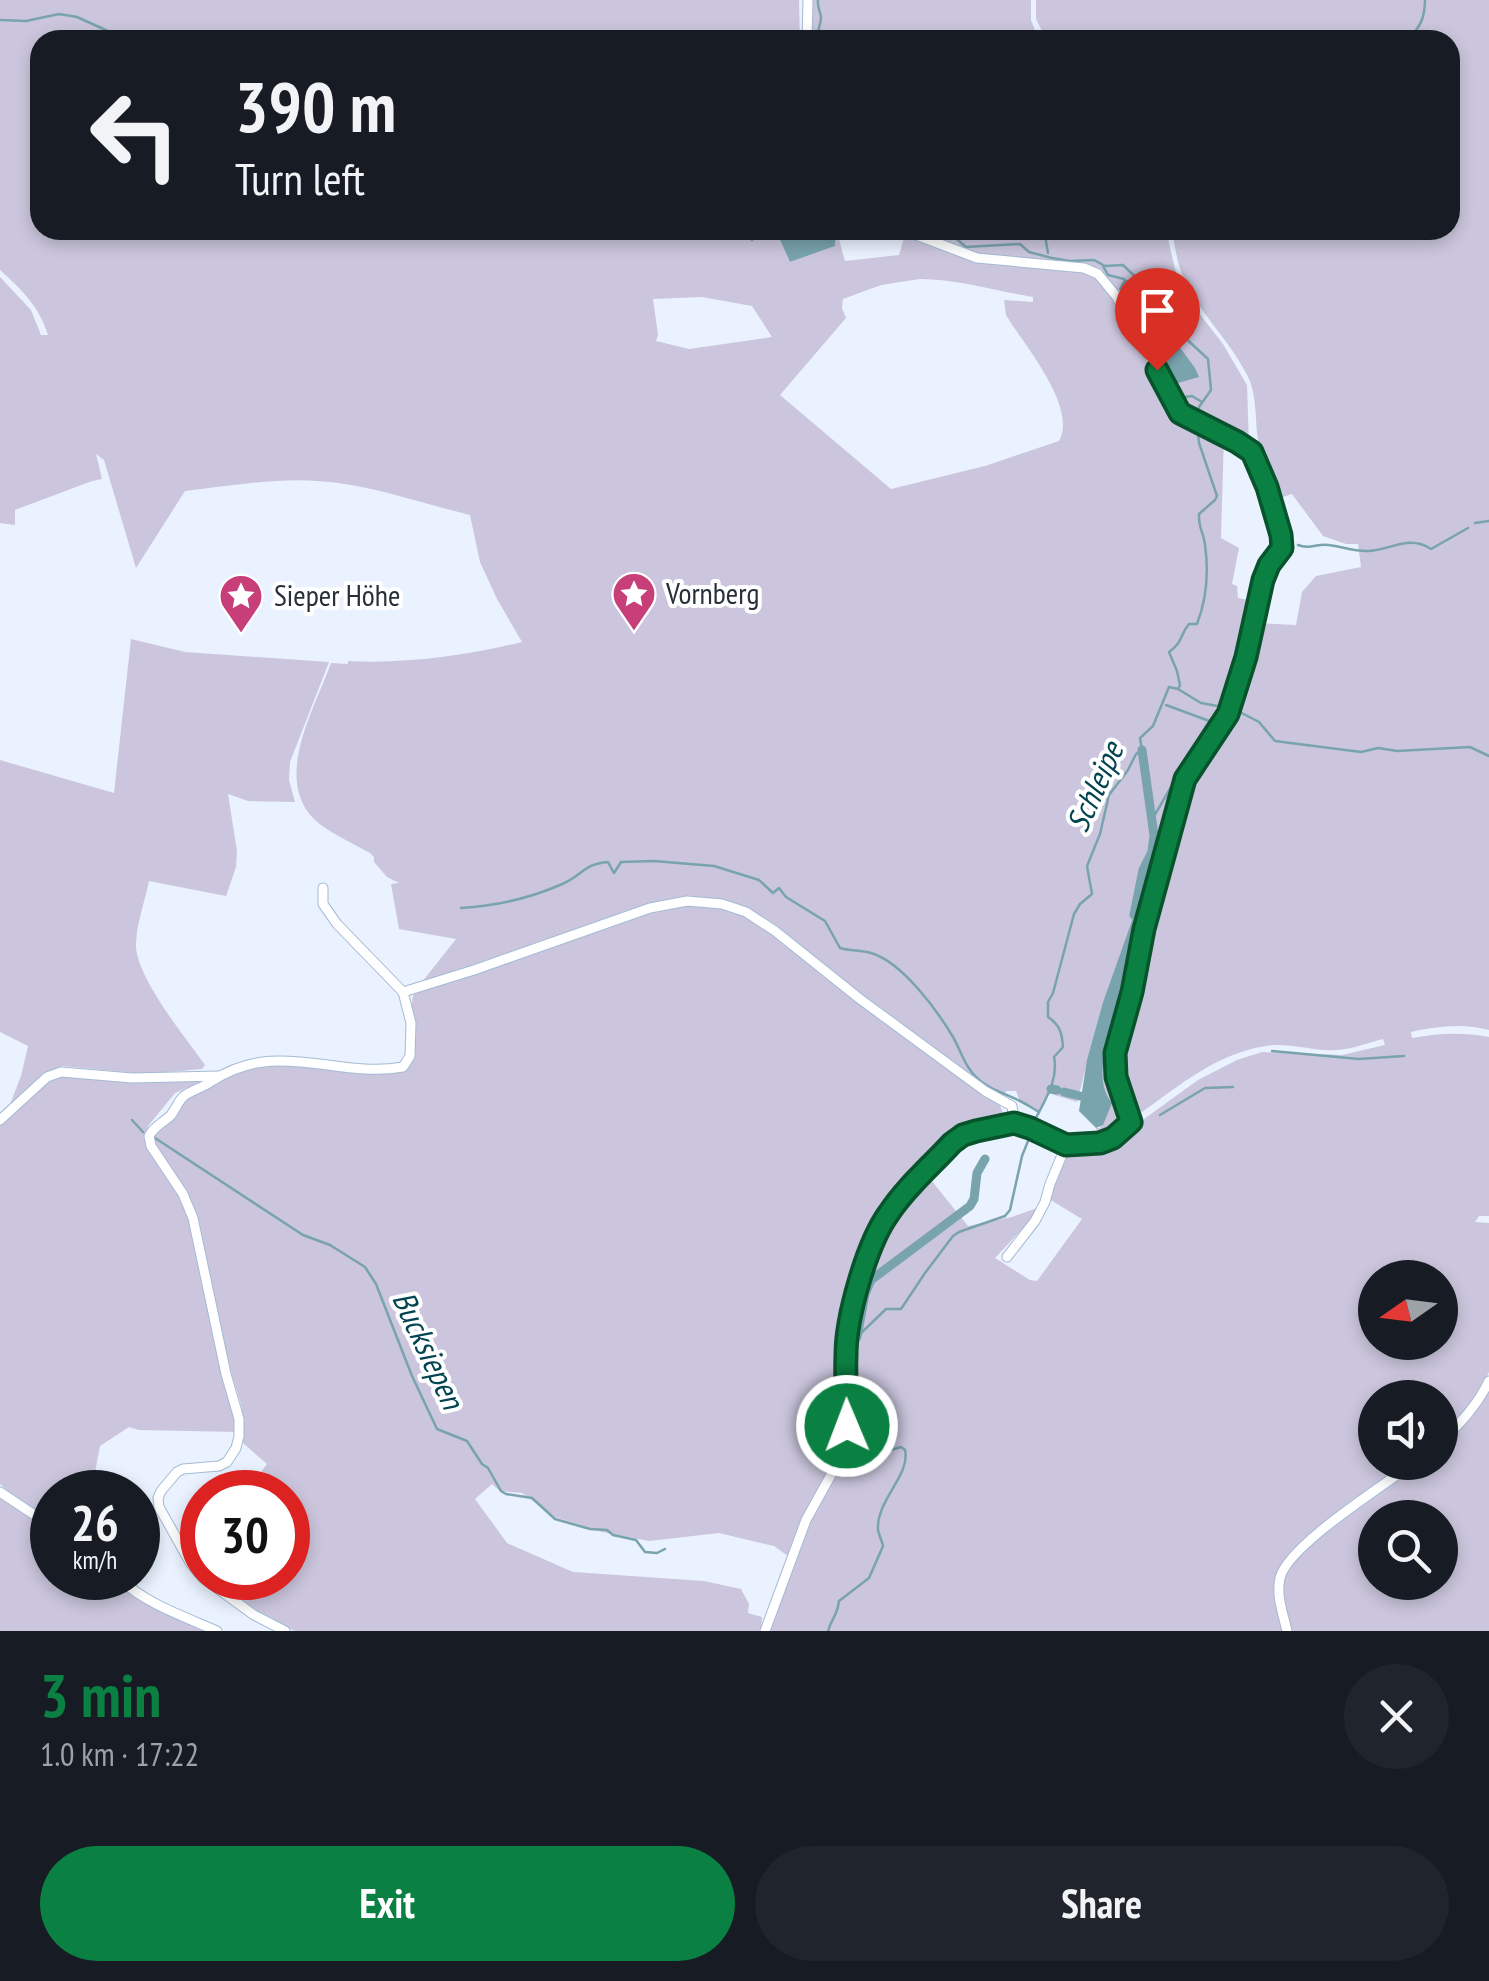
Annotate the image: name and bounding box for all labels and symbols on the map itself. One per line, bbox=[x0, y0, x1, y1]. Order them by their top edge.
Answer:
pin bbox=[1115, 268, 1200, 371]
place icon: Vornberg bbox=[611, 571, 657, 632]
place icon: Sieper Höhe bbox=[218, 573, 264, 634]
place label: Vornberg bbox=[665, 573, 759, 612]
place label: Sieper Höhe bbox=[274, 575, 400, 614]
water label: Schleipe bbox=[1056, 734, 1133, 838]
north arrow bbox=[1358, 1260, 1458, 1360]
water label: Bucksiepen bbox=[383, 1284, 475, 1417]
position arrow bbox=[795, 1374, 899, 1478]
speed limit sign: 30 bbox=[180, 1470, 310, 1600]

